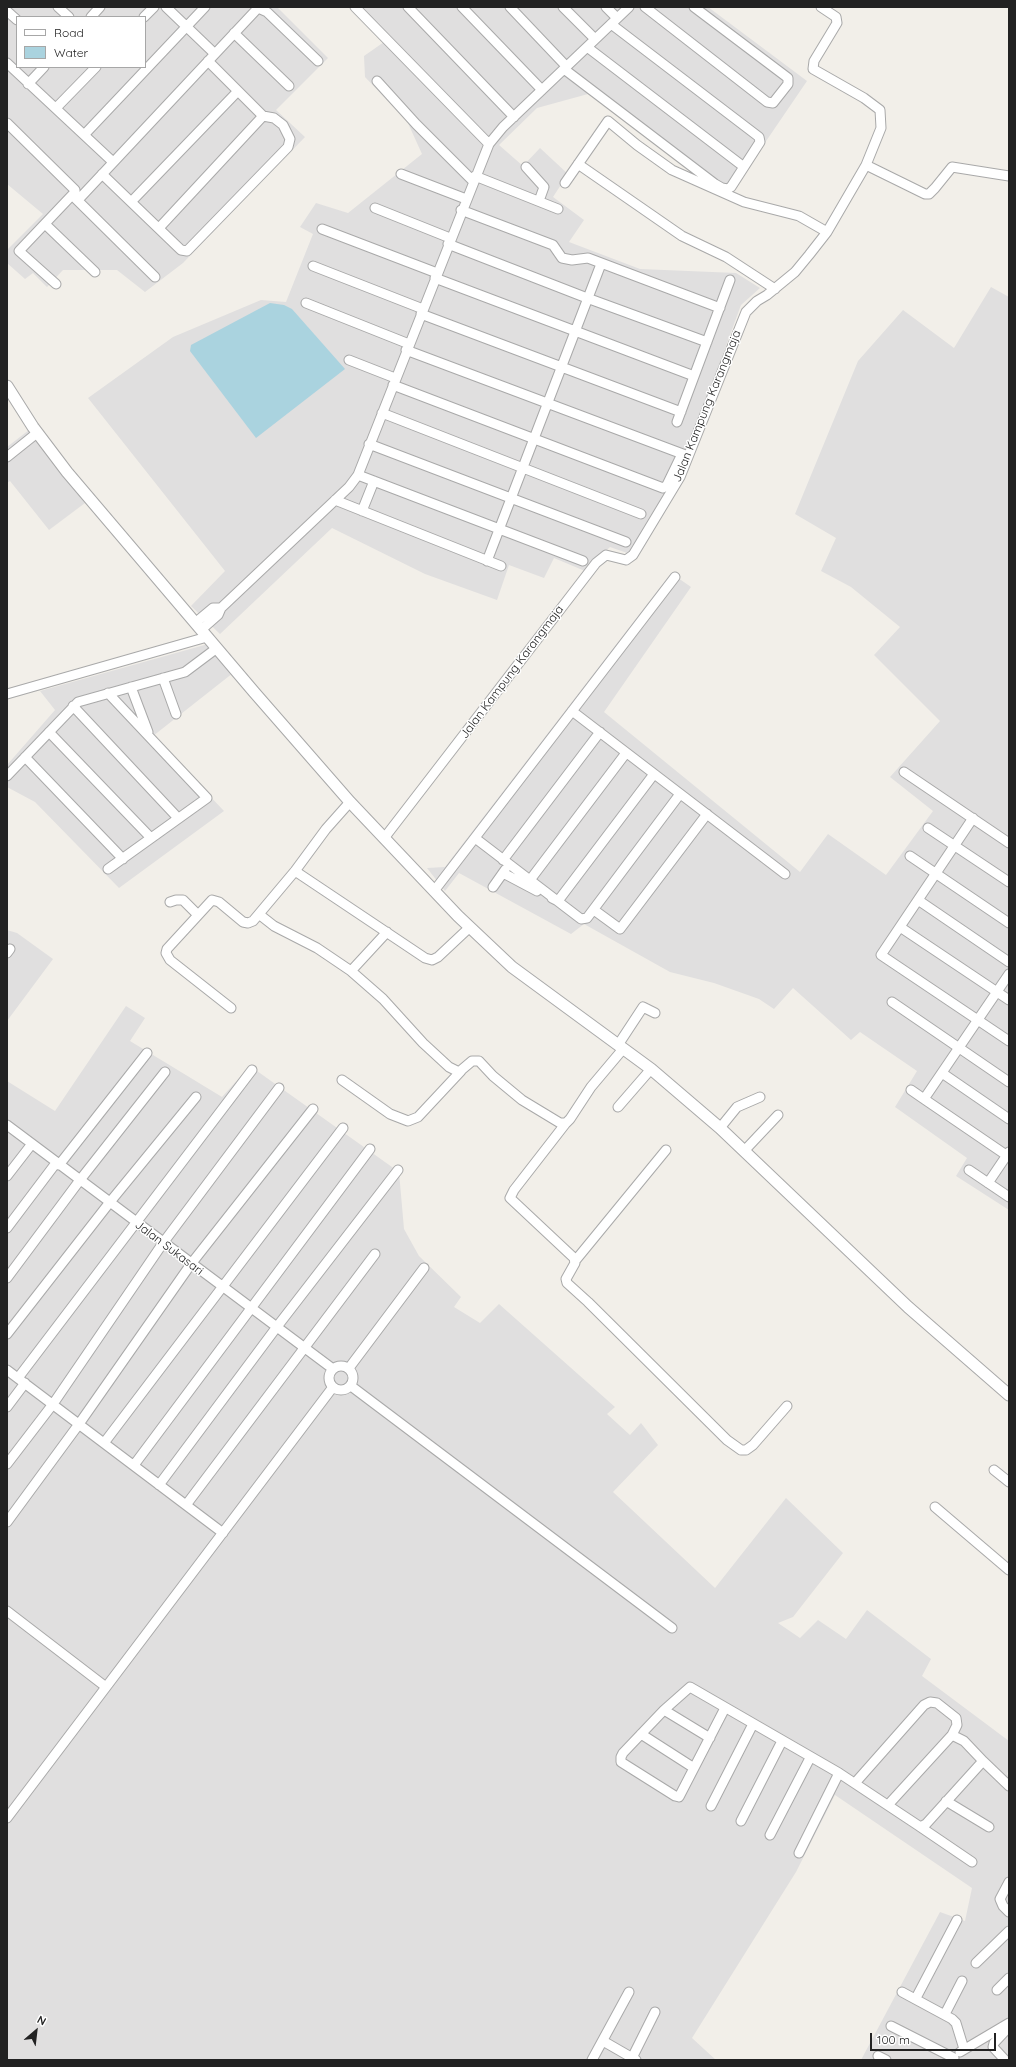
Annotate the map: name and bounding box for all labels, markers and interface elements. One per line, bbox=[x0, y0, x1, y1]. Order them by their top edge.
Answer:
legend bbox=[16, 16, 146, 68]
text: Road bbox=[54, 25, 84, 40]
text: Water bbox=[54, 45, 88, 60]
street label: Jalan Kampung Karangmaja bbox=[670, 328, 744, 484]
street label: Jalan Kampung Karangmaja bbox=[457, 603, 567, 741]
street label: Jalan Sukasari bbox=[132, 1218, 206, 1278]
north arrow bbox=[16, 2011, 56, 2051]
text: N bbox=[35, 2012, 48, 2028]
scale bar bbox=[872, 2025, 998, 2051]
text: 100 m bbox=[877, 2032, 910, 2047]

